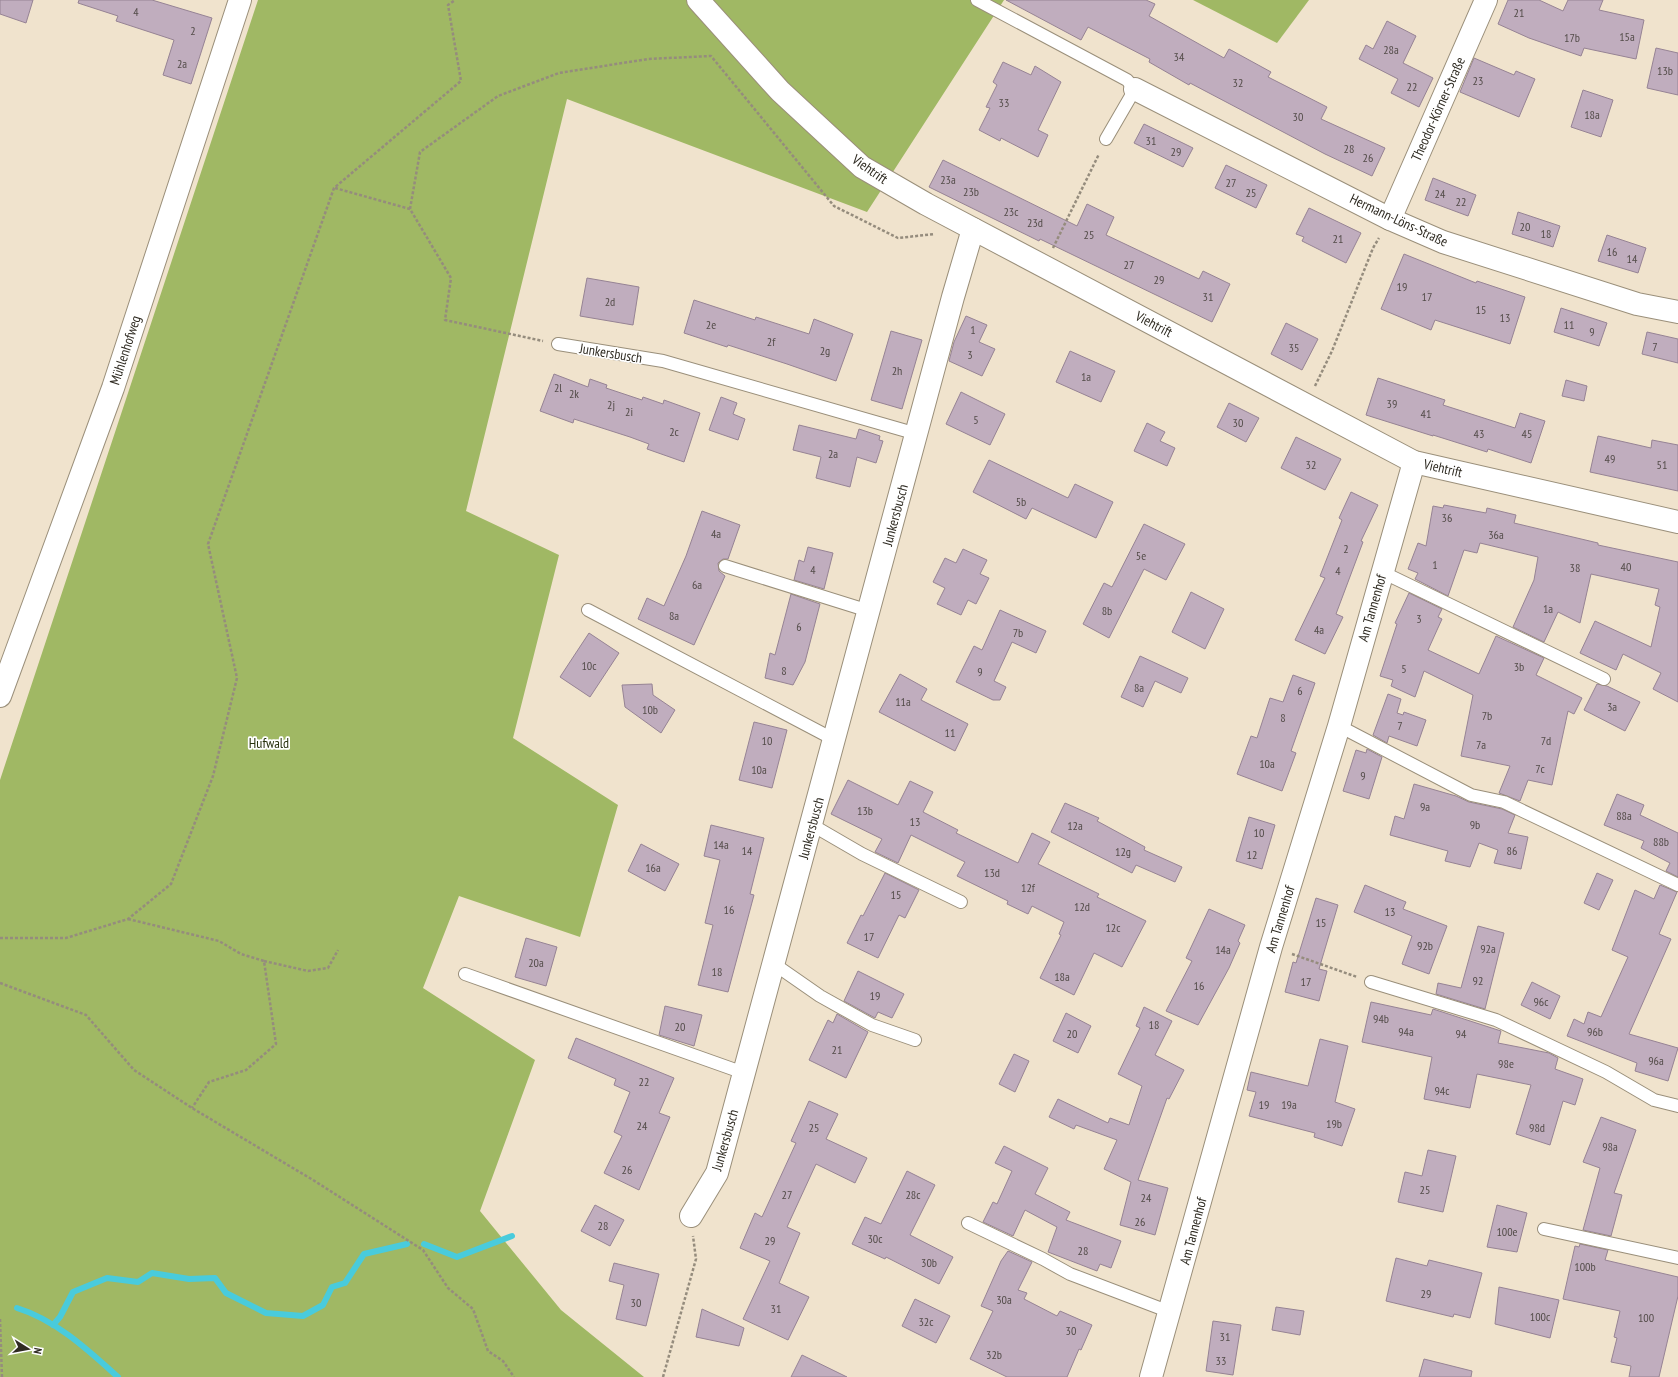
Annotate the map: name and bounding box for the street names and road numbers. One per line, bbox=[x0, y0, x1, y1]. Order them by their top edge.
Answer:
street label: Theodor-Körner-Straße bbox=[1407, 54, 1469, 164]
street label: Viehtrift bbox=[848, 150, 891, 188]
street label: Hermann-Löns-Straße bbox=[1347, 189, 1451, 251]
street label: Viehtrift bbox=[1131, 306, 1176, 341]
street label: Mühlenhofweg bbox=[105, 313, 145, 387]
street label: Junkersbusch bbox=[577, 339, 644, 367]
street label: Viehtrift bbox=[1421, 455, 1464, 481]
street label: Junkersbusch bbox=[878, 482, 912, 549]
street label: Am Tannenhof bbox=[1354, 572, 1390, 644]
street label: Junkersbusch bbox=[794, 795, 828, 862]
street label: Am Tannenhof bbox=[1261, 883, 1299, 955]
street label: Junkersbusch bbox=[707, 1107, 742, 1174]
street label: Am Tannenhof bbox=[1175, 1195, 1211, 1267]

